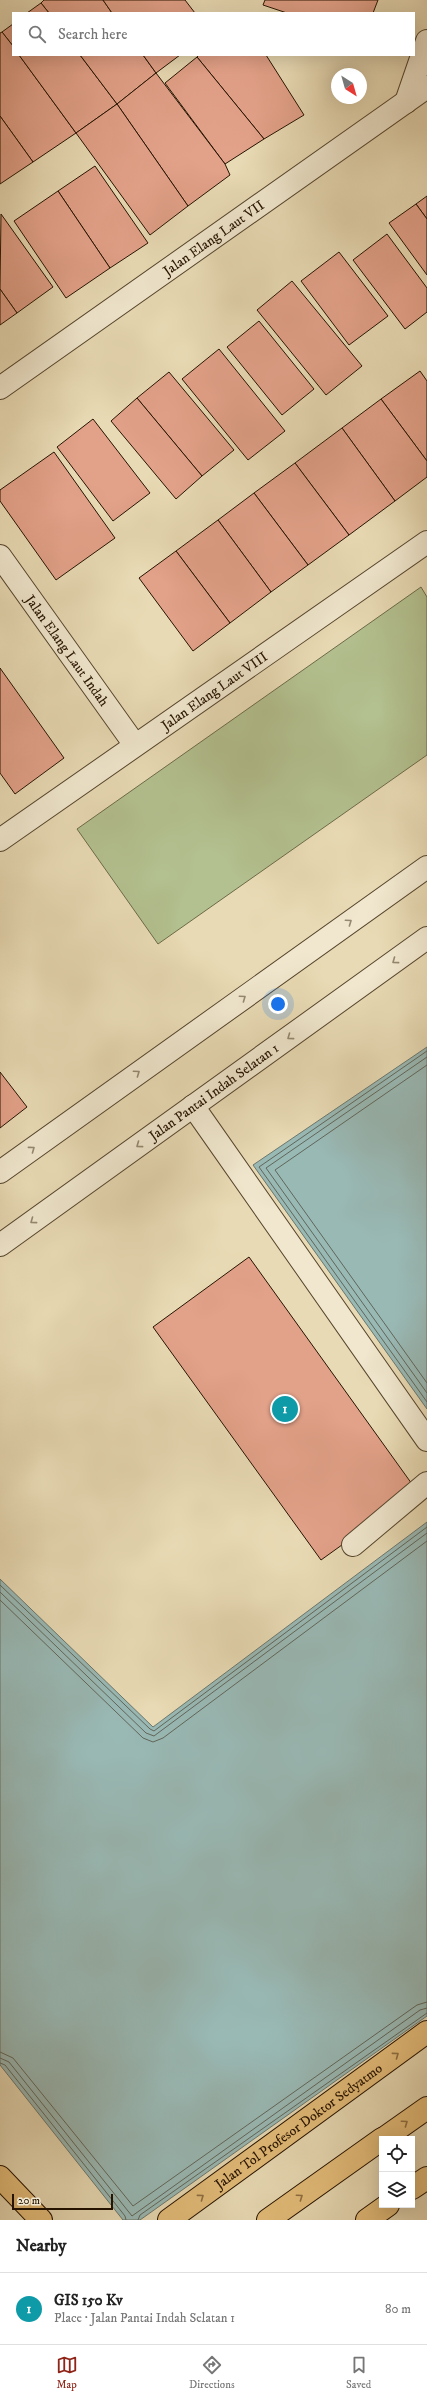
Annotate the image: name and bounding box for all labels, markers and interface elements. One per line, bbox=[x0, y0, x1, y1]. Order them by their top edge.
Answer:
search box bbox=[12, 12, 415, 56]
icon: search bbox=[26, 23, 48, 45]
text: Search here bbox=[58, 25, 127, 44]
north arrow bbox=[331, 68, 367, 104]
street label: Jalan Elang Laut VII bbox=[158, 196, 268, 281]
street label: Jalan Elang Laut Indah bbox=[20, 590, 113, 711]
street label: Jalan Elang Laut VIII bbox=[156, 648, 271, 736]
one-way arrow bbox=[345, 919, 352, 927]
one-way arrow bbox=[393, 956, 400, 963]
your location bbox=[268, 994, 288, 1014]
one-way arrow bbox=[239, 995, 246, 1003]
one-way arrow bbox=[287, 1032, 294, 1039]
street label: Jalan Pantai Indah Selatan 1 bbox=[144, 1040, 283, 1146]
one-way arrow bbox=[133, 1070, 140, 1078]
one-way arrow bbox=[136, 1140, 143, 1148]
one-way arrow bbox=[27, 1147, 34, 1154]
one-way arrow bbox=[30, 1216, 37, 1224]
pin: 1 bbox=[272, 1394, 298, 1424]
one-way arrow bbox=[392, 2052, 399, 2059]
street label: Jalan Tol Profesor Doktor Sedyatmo bbox=[210, 2059, 386, 2195]
one-way arrow bbox=[400, 2121, 407, 2128]
map controls bbox=[379, 2136, 415, 2208]
button: locate bbox=[379, 2136, 415, 2172]
button: layers bbox=[379, 2172, 415, 2208]
scale bar bbox=[12, 2192, 113, 2211]
text: 20 m bbox=[18, 2194, 40, 2208]
one-way arrow bbox=[196, 2195, 203, 2202]
one-way arrow bbox=[295, 2195, 302, 2202]
text: Nearby bbox=[16, 2235, 66, 2257]
text: GIS 150 Kv bbox=[54, 2291, 123, 2310]
text: 1 bbox=[27, 2301, 31, 2317]
text: 80 m bbox=[385, 2301, 411, 2317]
text: Place · Jalan Pantai Indah Selatan 1 bbox=[54, 2310, 235, 2326]
tab: Map bbox=[56, 2354, 78, 2392]
tab: Directions bbox=[189, 2354, 235, 2392]
tab: Saved bbox=[346, 2354, 371, 2392]

